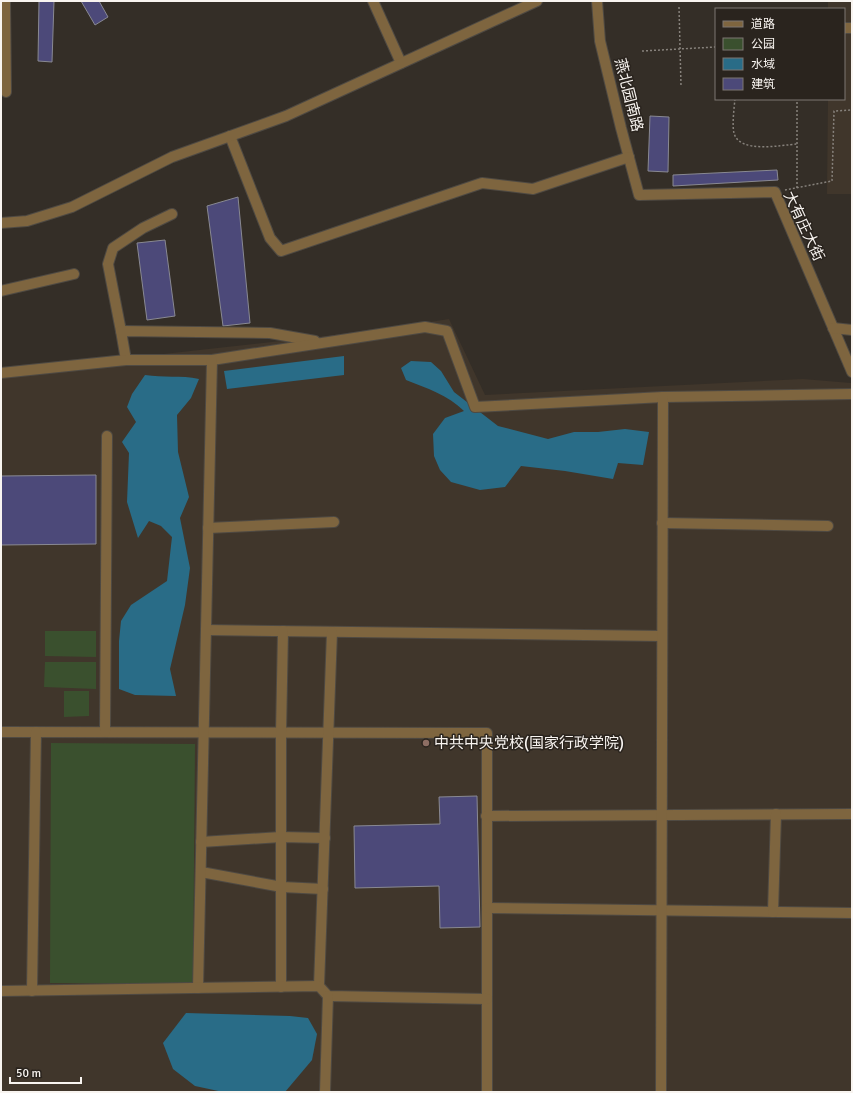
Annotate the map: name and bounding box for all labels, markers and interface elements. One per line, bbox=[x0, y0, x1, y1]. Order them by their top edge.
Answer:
legend bbox=[715, 8, 845, 100]
text: 道路 bbox=[751, 17, 775, 32]
text: 公园 bbox=[751, 37, 775, 52]
street label: 燕北园南路 bbox=[611, 56, 647, 134]
text: 水域 bbox=[751, 57, 775, 72]
text: 建筑 bbox=[751, 77, 775, 92]
street label: 大有庄大街 bbox=[780, 188, 828, 264]
place label: 中共中央党校(国家行政学院) bbox=[434, 734, 624, 752]
marker: 中共中央党校(国家行政学院) bbox=[421, 738, 431, 748]
scale bar bbox=[10, 1059, 81, 1085]
text: 50 m bbox=[16, 1066, 41, 1081]

